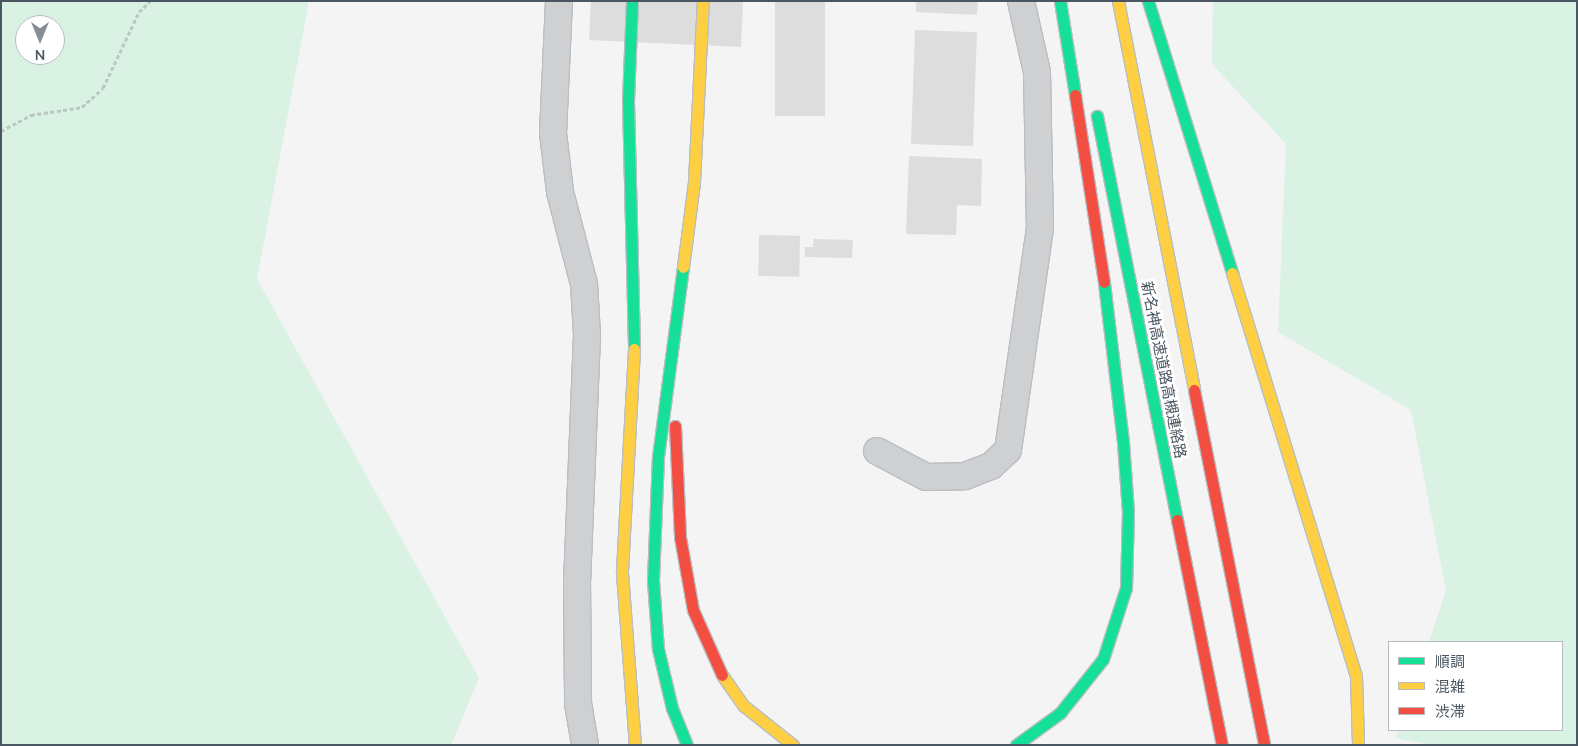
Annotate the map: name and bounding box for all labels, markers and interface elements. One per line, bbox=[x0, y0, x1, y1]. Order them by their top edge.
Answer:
north arrow bbox=[15, 15, 65, 65]
text: N bbox=[35, 45, 45, 64]
street label: 新名神高速道路高槻連絡路 bbox=[1137, 280, 1189, 460]
legend bbox=[1388, 641, 1563, 731]
text: 順調 bbox=[1435, 652, 1465, 672]
text: 混雑 bbox=[1435, 677, 1465, 697]
text: 渋滞 bbox=[1435, 702, 1465, 722]

